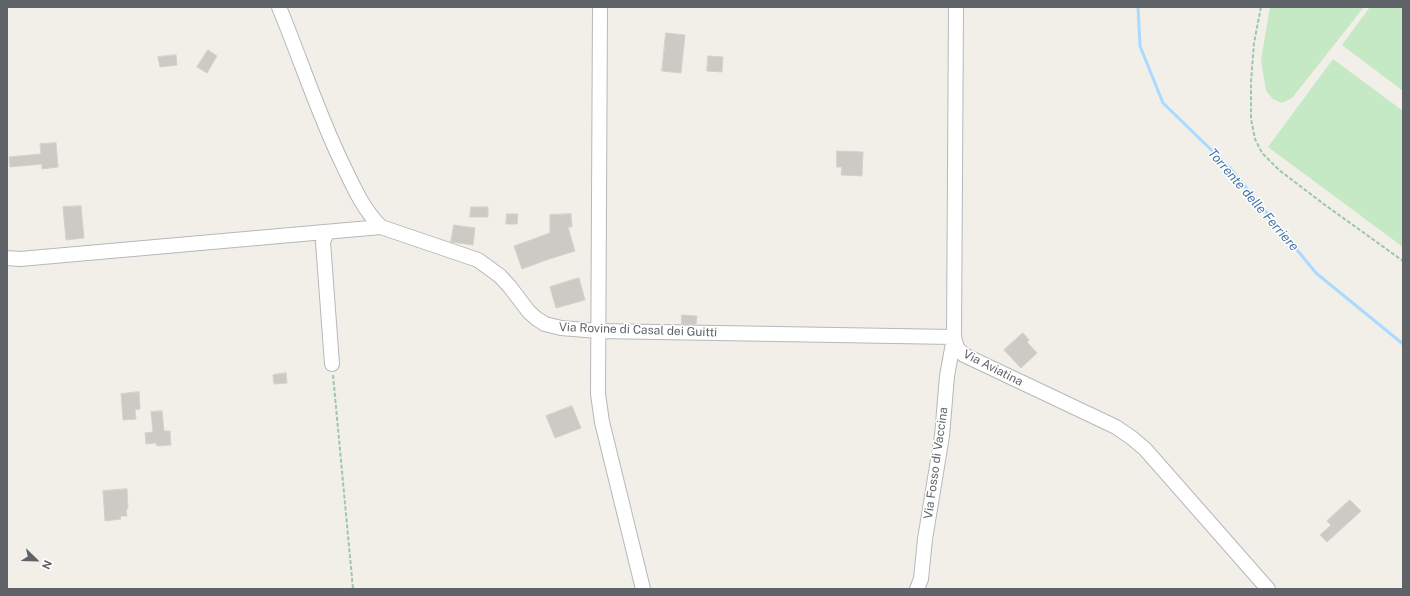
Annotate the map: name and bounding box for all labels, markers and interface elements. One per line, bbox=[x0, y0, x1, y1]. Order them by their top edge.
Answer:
water label: Torrente delle Ferriere bbox=[1204, 146, 1302, 254]
street label: Via Rovine di Casal dei Guitti bbox=[559, 320, 717, 340]
street label: Via Aviatina bbox=[961, 347, 1025, 389]
street label: Via Fosso di Vaccina bbox=[921, 406, 951, 520]
north arrow bbox=[16, 540, 56, 580]
text: N bbox=[40, 558, 54, 571]

